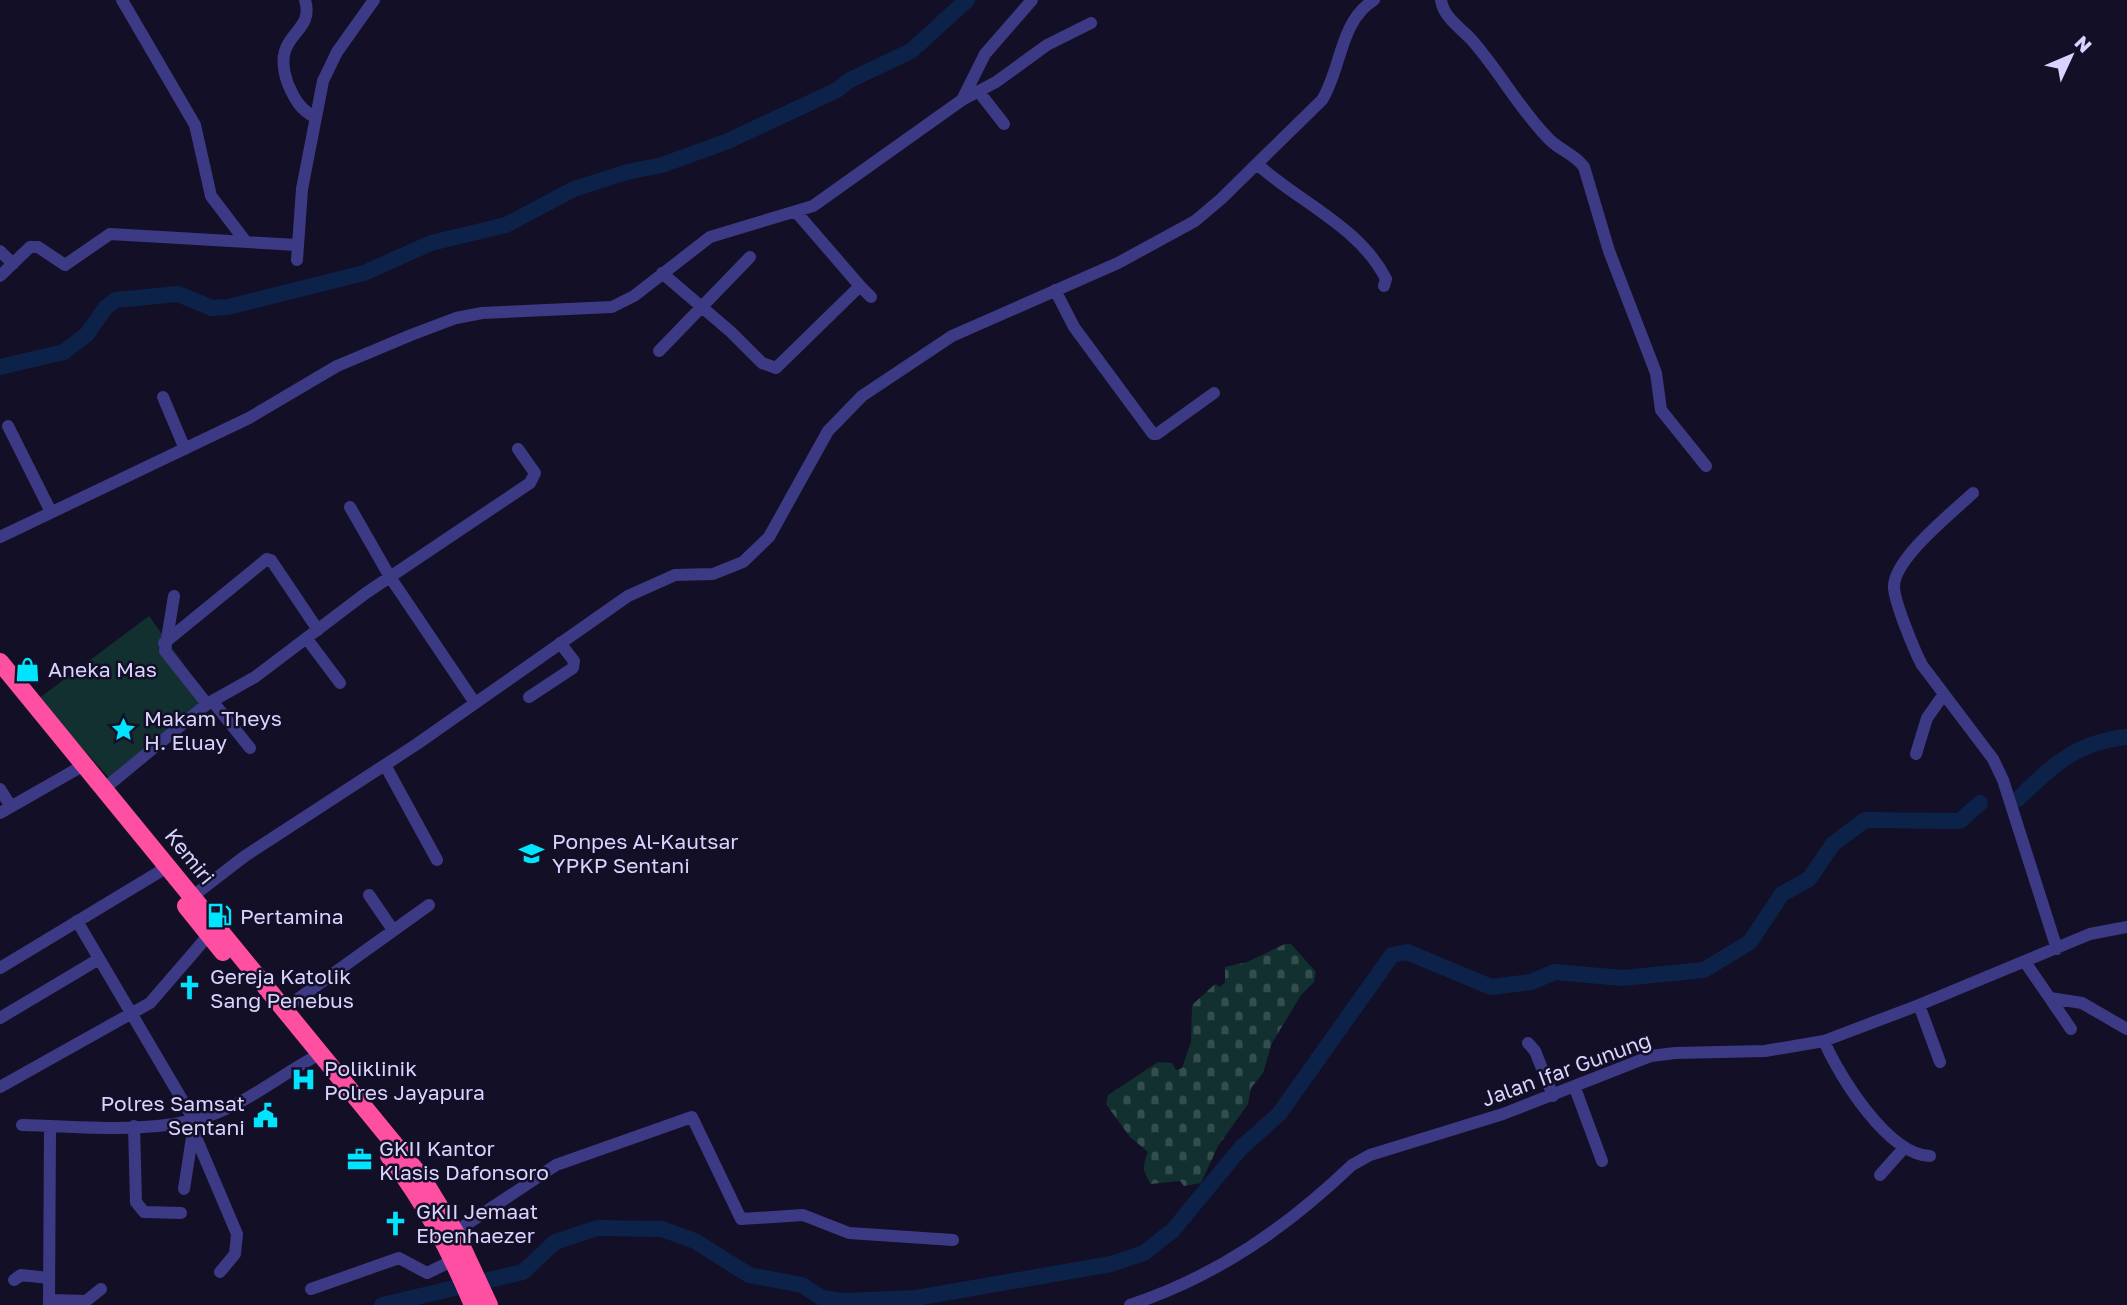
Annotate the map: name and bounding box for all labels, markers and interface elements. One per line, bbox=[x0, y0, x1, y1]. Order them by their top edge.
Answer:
north arrow bbox=[2036, 21, 2106, 91]
text: N bbox=[2070, 31, 2097, 57]
shop icon: Aneka Mas bbox=[14, 655, 42, 683]
place label: Aneka Mas bbox=[48, 656, 157, 682]
place label: Makam Theys H. Eluay bbox=[144, 705, 282, 755]
place icon: Makam Theys H. Eluay bbox=[110, 716, 138, 744]
street label: Kemiri bbox=[160, 823, 220, 889]
place label: Ponpes Al-Kautsar YPKP Sentani bbox=[552, 828, 738, 878]
school or university icon: Ponpes Al-Kautsar YPKP Sentani bbox=[518, 839, 546, 867]
fuel station icon: Pertamina bbox=[206, 902, 234, 930]
place label: Pertamina bbox=[240, 903, 344, 929]
place label: Gereja Katolik Sang Penebus bbox=[210, 963, 354, 1013]
church icon: Gereja Katolik Sang Penebus bbox=[176, 974, 204, 1002]
street label: Jalan Ifar Gunung bbox=[1478, 1026, 1654, 1112]
place label: Poliklinik Polres Jayapura bbox=[324, 1055, 485, 1105]
hospital icon: Poliklinik Polres Jayapura bbox=[290, 1066, 318, 1094]
place label: Polres Samsat Sentani bbox=[101, 1090, 245, 1140]
public building icon: Polres Samsat Sentani bbox=[251, 1101, 279, 1129]
place label: GKII Kantor Klasis Dafonsoro bbox=[379, 1135, 549, 1185]
office icon: GKII Kantor Klasis Dafonsoro bbox=[345, 1146, 373, 1174]
place label: GKII Jemaat Ebenhaezer bbox=[416, 1198, 538, 1248]
church icon: GKII Jemaat Ebenhaezer bbox=[382, 1209, 410, 1237]

